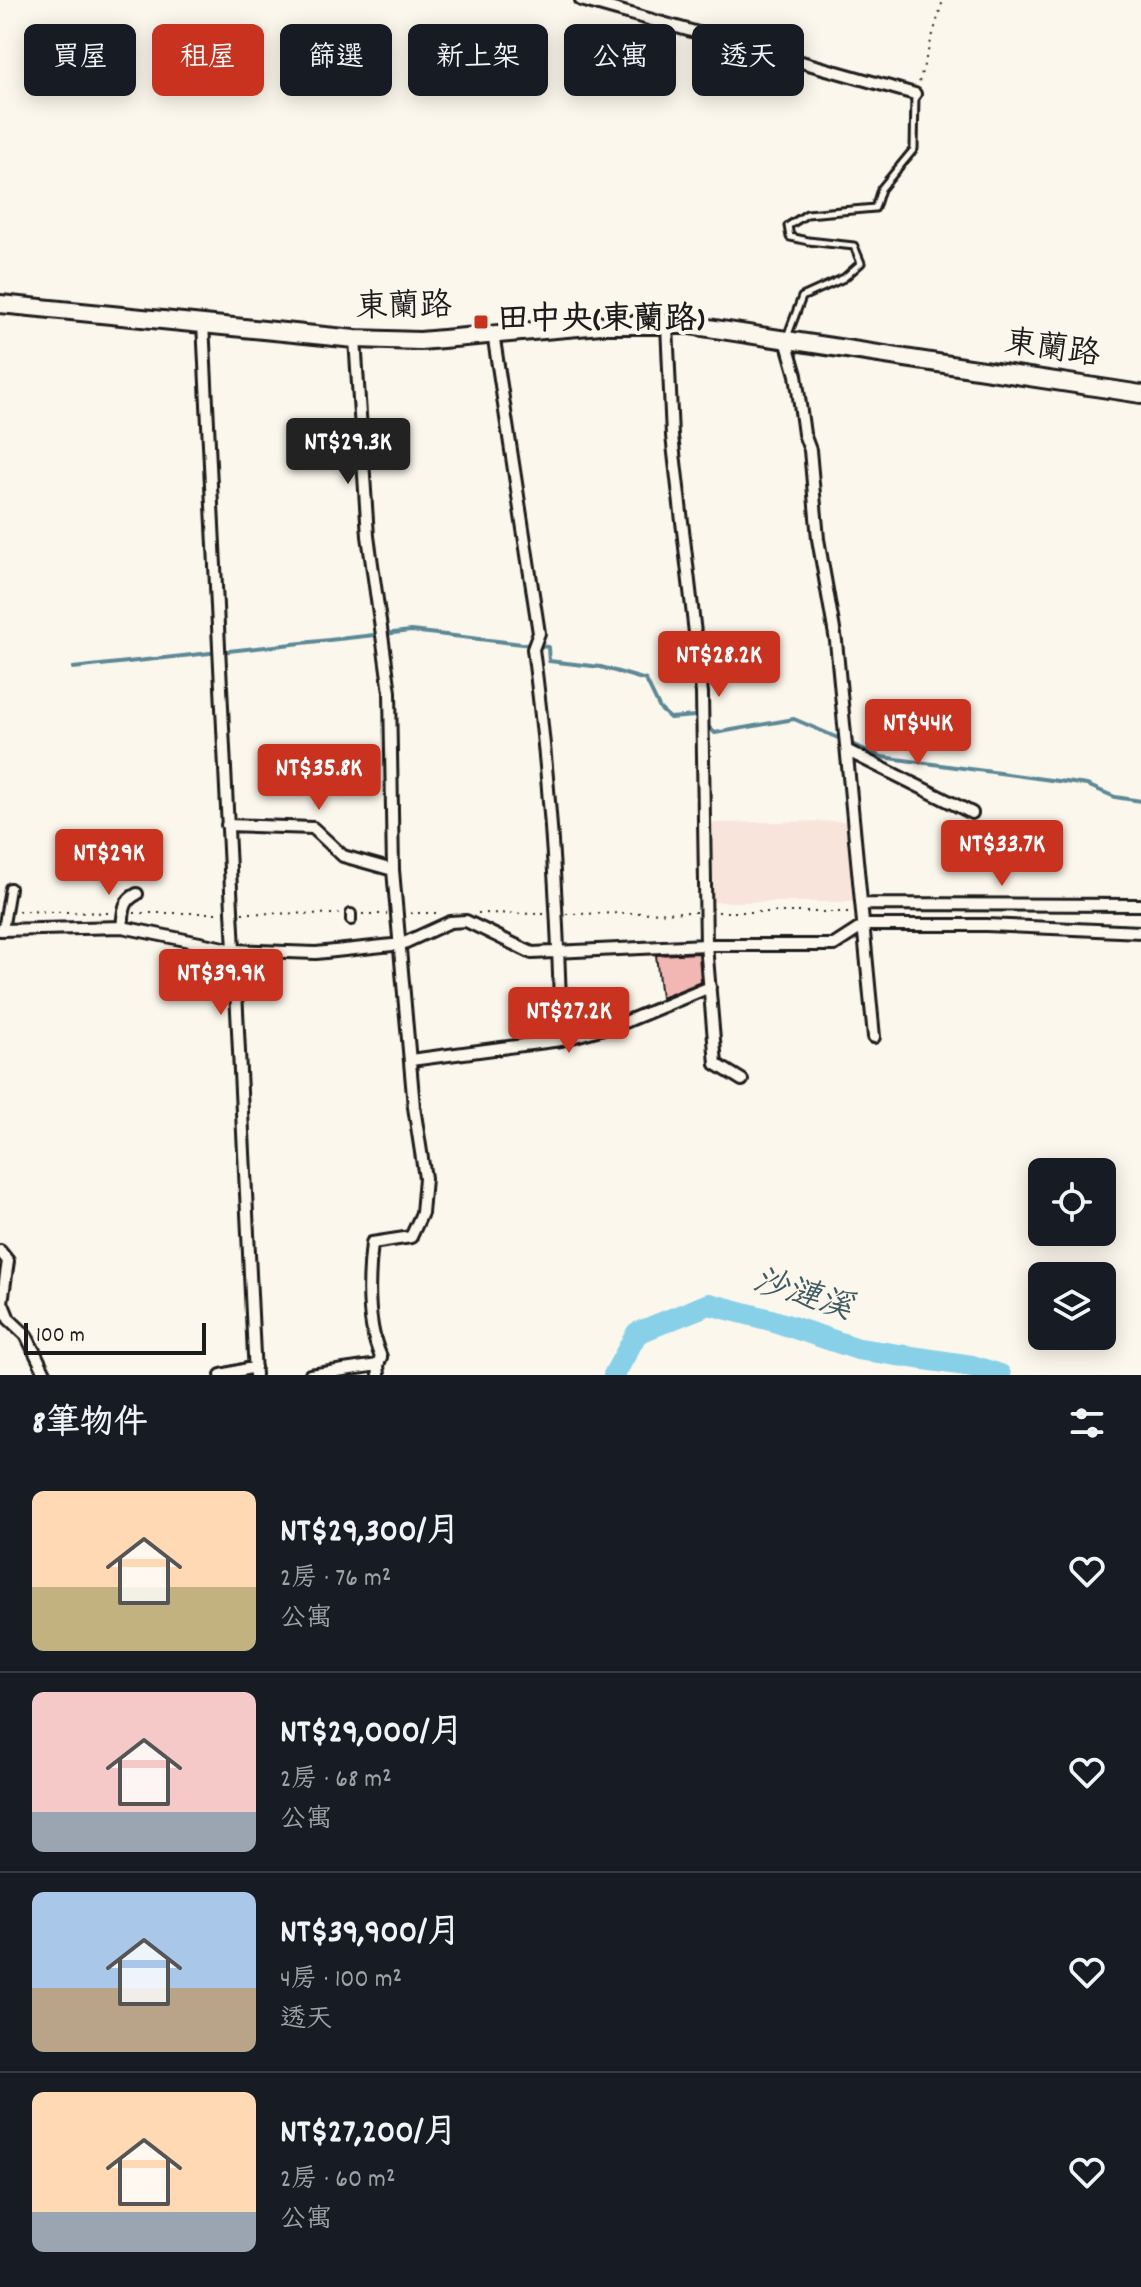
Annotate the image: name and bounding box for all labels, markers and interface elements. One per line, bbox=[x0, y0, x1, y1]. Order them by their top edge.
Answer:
chip: 買屋 bbox=[24, 24, 136, 96]
chip: 租屋 bbox=[152, 24, 264, 96]
chip: 篩選 bbox=[280, 24, 392, 96]
chip: 新上架 bbox=[408, 24, 548, 96]
chip: 公寓 bbox=[564, 24, 676, 96]
chip: 透天 bbox=[692, 24, 804, 96]
street label: 東蘭路 bbox=[356, 285, 452, 333]
place label: 田中央(東蘭路) bbox=[497, 299, 705, 345]
marker: 田中央(東蘭路) bbox=[472, 313, 490, 331]
street label: 東蘭路 bbox=[1001, 322, 1103, 380]
pin: NT$29.3K bbox=[265, 418, 431, 486]
text: NT$29.3K bbox=[304, 425, 392, 462]
pin: NT$28.2K bbox=[636, 631, 802, 699]
text: NT$28.2K bbox=[676, 638, 762, 675]
pin: NT$44K bbox=[853, 699, 983, 767]
text: NT$44K bbox=[883, 706, 953, 743]
pin: NT$35.8K bbox=[236, 744, 402, 812]
text: NT$35.8K bbox=[276, 751, 362, 788]
pin: NT$33.7K bbox=[919, 820, 1085, 888]
text: NT$33.7K bbox=[959, 827, 1045, 864]
pin: NT$29K bbox=[44, 829, 174, 897]
text: NT$29K bbox=[73, 836, 145, 873]
pin: NT$39.9K bbox=[138, 949, 304, 1017]
text: NT$39.9K bbox=[177, 956, 265, 993]
pin: NT$27.2K bbox=[486, 987, 652, 1055]
text: NT$27.2K bbox=[526, 994, 612, 1031]
map controls bbox=[1028, 1158, 1116, 1350]
button: locate bbox=[1028, 1158, 1116, 1246]
water label: 沙漣溪 bbox=[746, 1259, 860, 1336]
button: layers bbox=[1028, 1262, 1116, 1350]
scale bar bbox=[24, 1319, 206, 1355]
text: 100 m bbox=[36, 1321, 85, 1352]
text: 8筆物件 bbox=[32, 1401, 148, 1450]
icon: filters bbox=[1065, 1401, 1109, 1445]
text: NT$29,300/月 bbox=[280, 1509, 460, 1558]
icon: home bbox=[96, 1523, 192, 1619]
icon: heart bbox=[1065, 1549, 1109, 1593]
text: 2房 · 76 m² bbox=[280, 1561, 391, 1598]
text: 公寓 bbox=[280, 1601, 332, 1638]
text: NT$29,000/月 bbox=[280, 1710, 464, 1759]
icon: home bbox=[96, 1724, 192, 1820]
icon: heart bbox=[1065, 1750, 1109, 1794]
text: 2房 · 68 m² bbox=[280, 1762, 392, 1799]
text: 公寓 bbox=[280, 1802, 332, 1839]
text: NT$39,900/月 bbox=[280, 1910, 461, 1959]
icon: home bbox=[96, 1924, 192, 2020]
icon: heart bbox=[1065, 1950, 1109, 1994]
text: 4房 · 100 m² bbox=[280, 1962, 402, 1999]
text: 透天 bbox=[280, 2002, 332, 2039]
text: NT$27,200/月 bbox=[280, 2110, 458, 2159]
icon: home bbox=[96, 2124, 192, 2220]
icon: heart bbox=[1065, 2150, 1109, 2194]
text: 2房 · 60 m² bbox=[280, 2162, 395, 2199]
text: 公寓 bbox=[280, 2202, 332, 2239]

